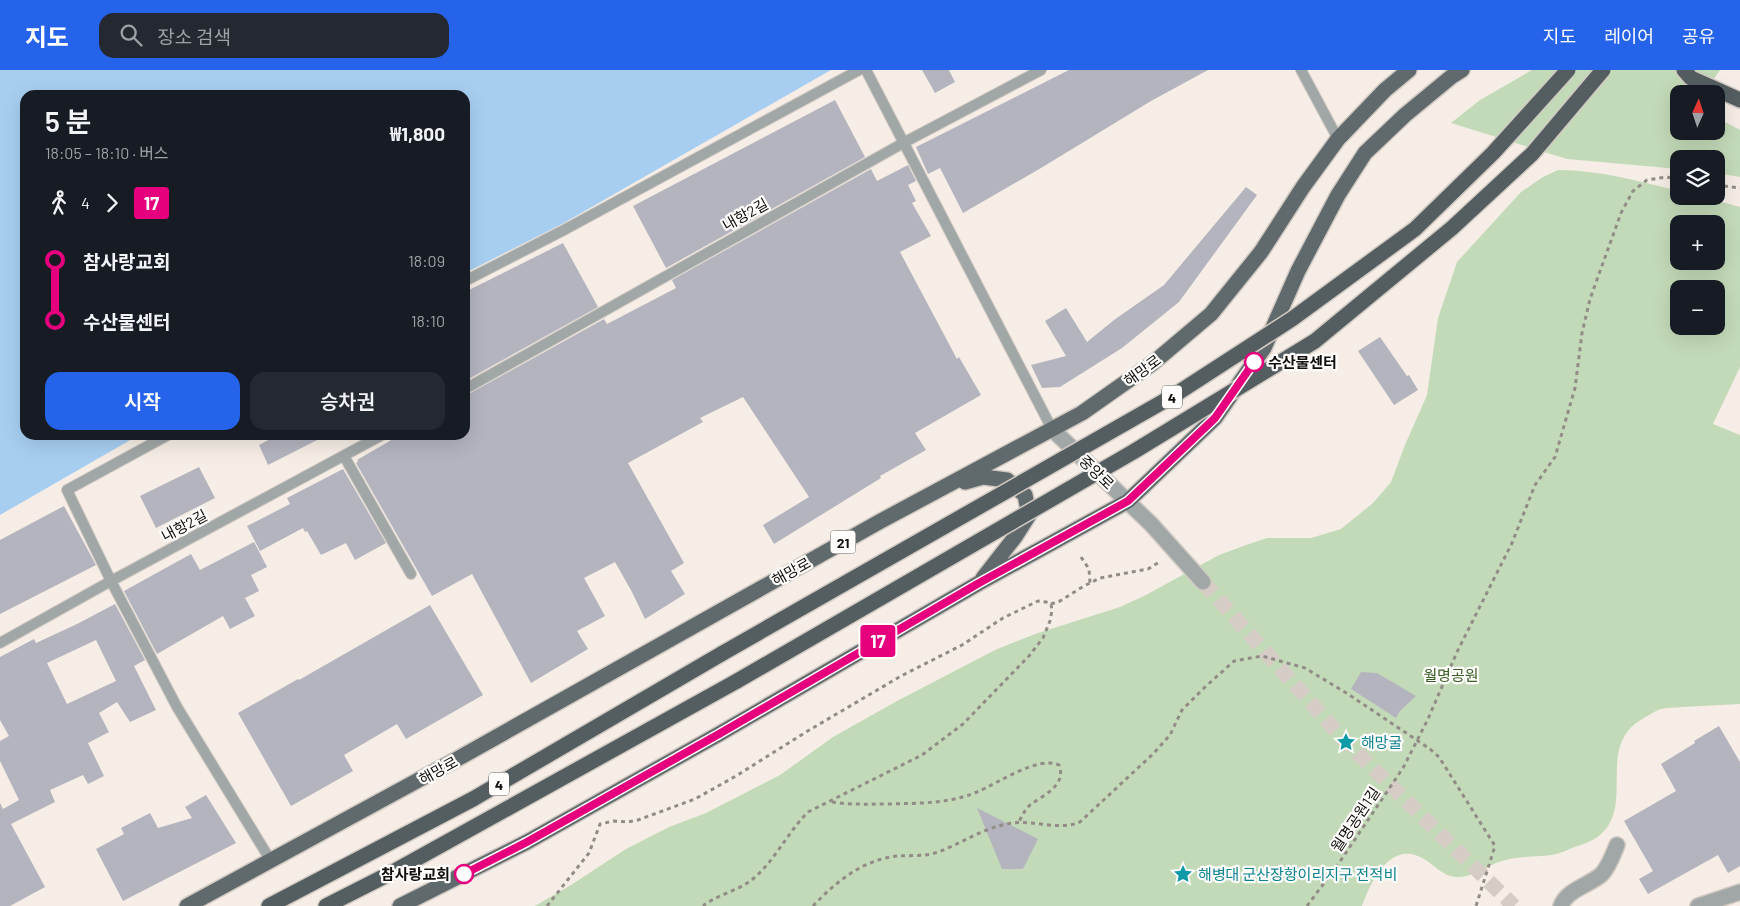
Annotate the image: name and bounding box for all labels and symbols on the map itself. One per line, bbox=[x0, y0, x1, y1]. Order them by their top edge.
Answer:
north arrow bbox=[1670, 85, 1725, 140]
street label: 내항2길 bbox=[719, 194, 771, 234]
street label: 해망로 bbox=[1120, 351, 1164, 389]
marker: 수산물센터 bbox=[1244, 352, 1264, 372]
place label: 수산물센터 bbox=[1268, 353, 1337, 371]
road number: 4 bbox=[1162, 386, 1182, 408]
street label: 중앙로 bbox=[1076, 451, 1118, 493]
street label: 내항2길 bbox=[158, 505, 210, 545]
road number: 21 bbox=[830, 531, 856, 554]
street label: 해망로 bbox=[769, 553, 813, 589]
line badge: 17 bbox=[856, 625, 900, 657]
park label: 월명공원 bbox=[1423, 666, 1479, 684]
place icon: 해망굴 bbox=[1335, 731, 1357, 753]
place label: 해망굴 bbox=[1361, 733, 1402, 751]
street label: 해망로 bbox=[416, 752, 460, 788]
road number: 4 bbox=[489, 772, 509, 796]
street label: 월명공원1길 bbox=[1327, 783, 1383, 855]
place icon: 해병대 군산장항이리지구 전적비 bbox=[1172, 863, 1194, 885]
marker: 참사랑교회 bbox=[454, 864, 474, 884]
place label: 참사랑교회 bbox=[381, 865, 450, 883]
place label: 해병대 군산장항이리지구 전적비 bbox=[1198, 865, 1397, 883]

